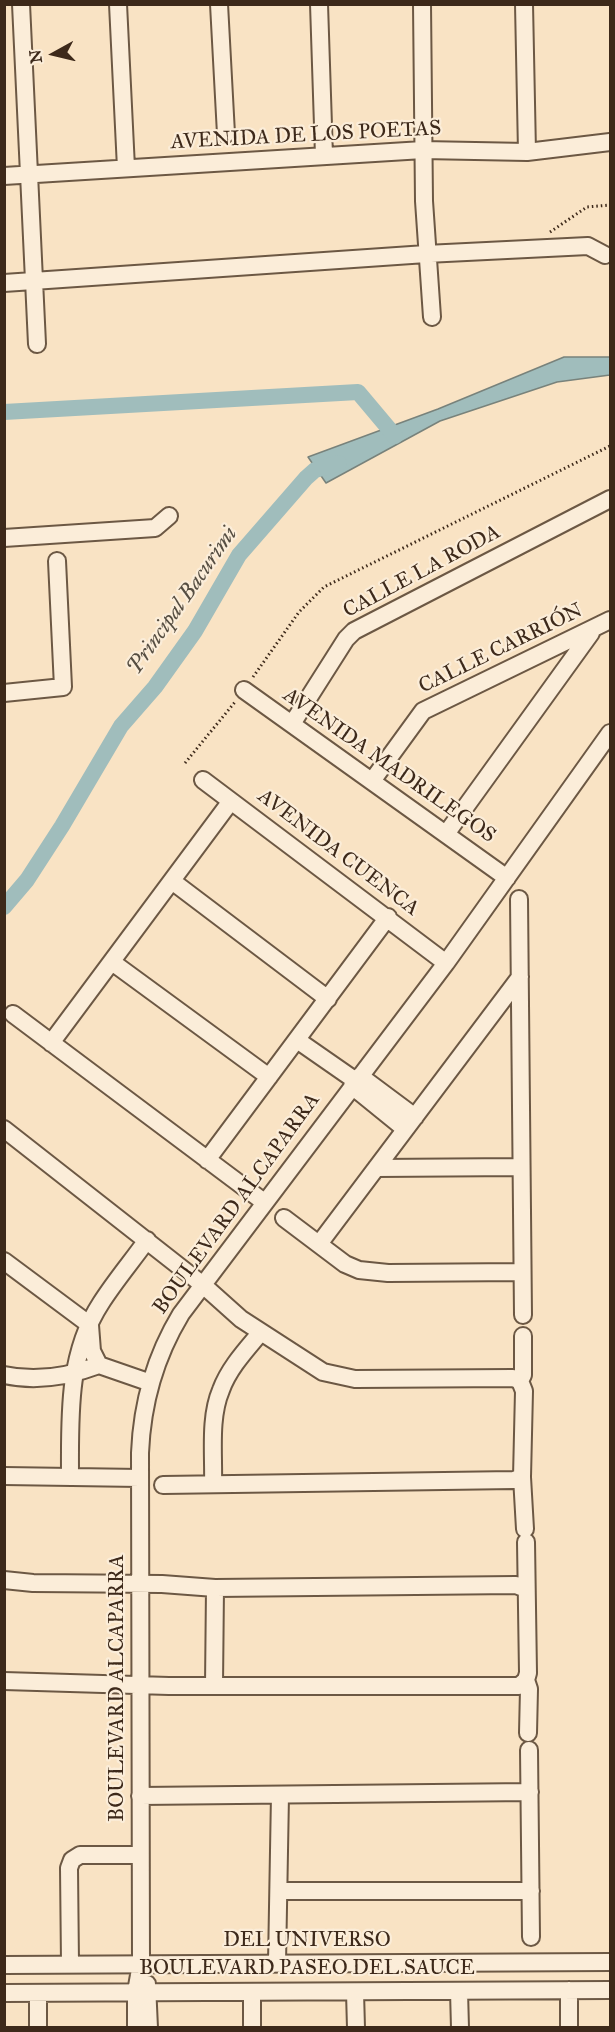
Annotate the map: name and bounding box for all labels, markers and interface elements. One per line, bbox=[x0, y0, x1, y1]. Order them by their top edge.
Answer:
north arrow bbox=[24, 24, 84, 84]
text: N bbox=[25, 49, 46, 65]
street label: AVENIDA DE LOS POETAS bbox=[170, 116, 442, 156]
street label: CALLE LA RODA bbox=[339, 520, 505, 624]
water label: Principal Bacurimi bbox=[122, 522, 244, 680]
street label: CALLE CARRIÓN bbox=[415, 598, 587, 700]
street label: AVENIDA MADRILEGOS bbox=[278, 683, 500, 849]
street label: AVENIDA CUENCA bbox=[252, 784, 424, 922]
street label: BOULEVARD ALCAPARRA bbox=[148, 1088, 326, 1320]
street label: BOULEVARD ALCAPARRA bbox=[105, 1554, 131, 1822]
street label: DEL UNIVERSO bbox=[223, 1928, 391, 1954]
street label: BOULEVARD PASEO DEL SAUCE bbox=[139, 1956, 475, 1982]

